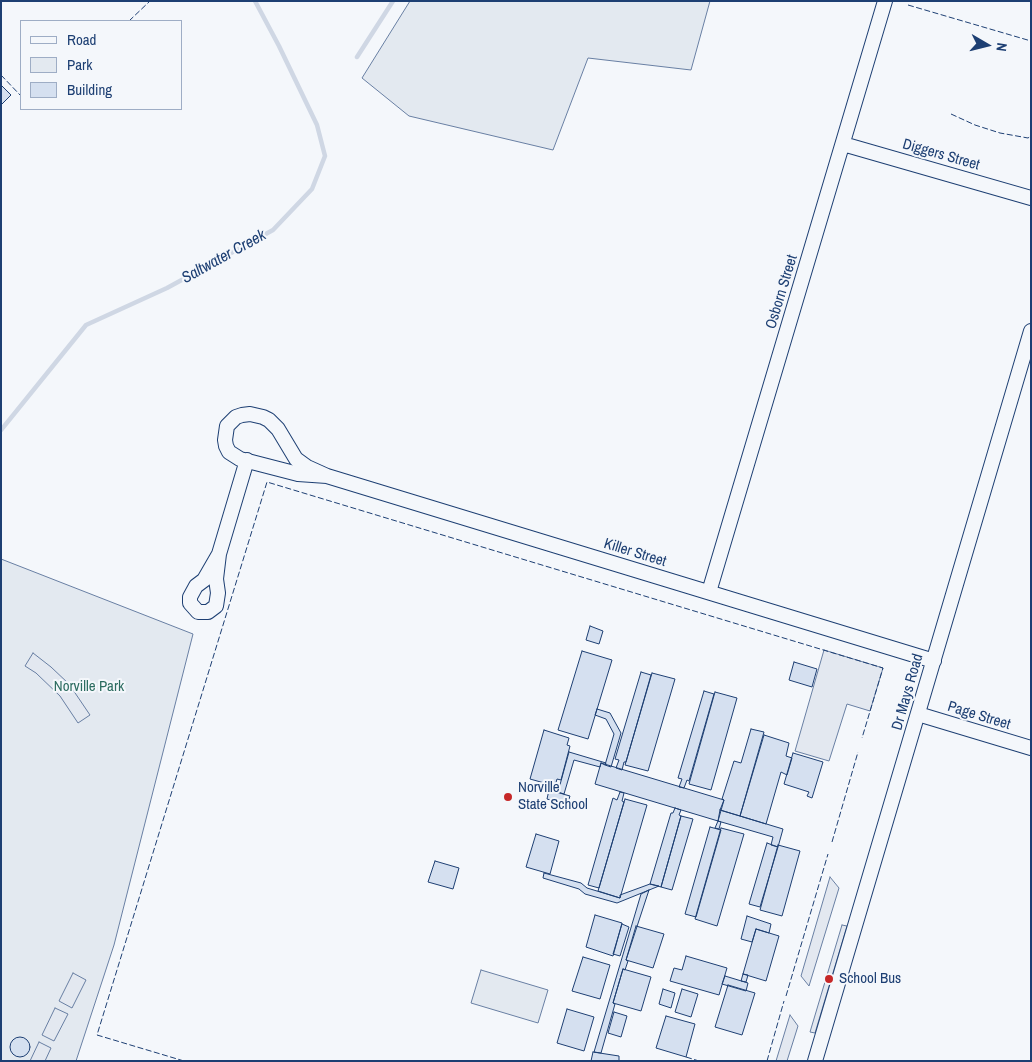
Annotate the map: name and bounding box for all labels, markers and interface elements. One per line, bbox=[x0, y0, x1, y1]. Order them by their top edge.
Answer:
legend bbox=[20, 20, 182, 110]
north arrow bbox=[962, 20, 1012, 70]
text: Road bbox=[67, 29, 96, 50]
text: N bbox=[992, 42, 1011, 52]
text: Park bbox=[67, 54, 92, 75]
text: Building bbox=[67, 79, 112, 100]
street label: Diggers Street bbox=[900, 135, 982, 175]
water label: Saltwater Creek bbox=[179, 226, 269, 288]
street label: Osborn Street bbox=[762, 253, 802, 331]
street label: Killer Street bbox=[602, 535, 668, 571]
street label: Dr Mays Road bbox=[889, 652, 927, 732]
park label: Norville Park bbox=[54, 678, 124, 696]
street label: Page Street bbox=[945, 698, 1013, 734]
place label: Norville State School bbox=[518, 779, 588, 814]
marker: Norville State School bbox=[502, 791, 514, 803]
place label: School Bus bbox=[839, 970, 901, 988]
marker: School Bus bbox=[823, 973, 835, 985]

